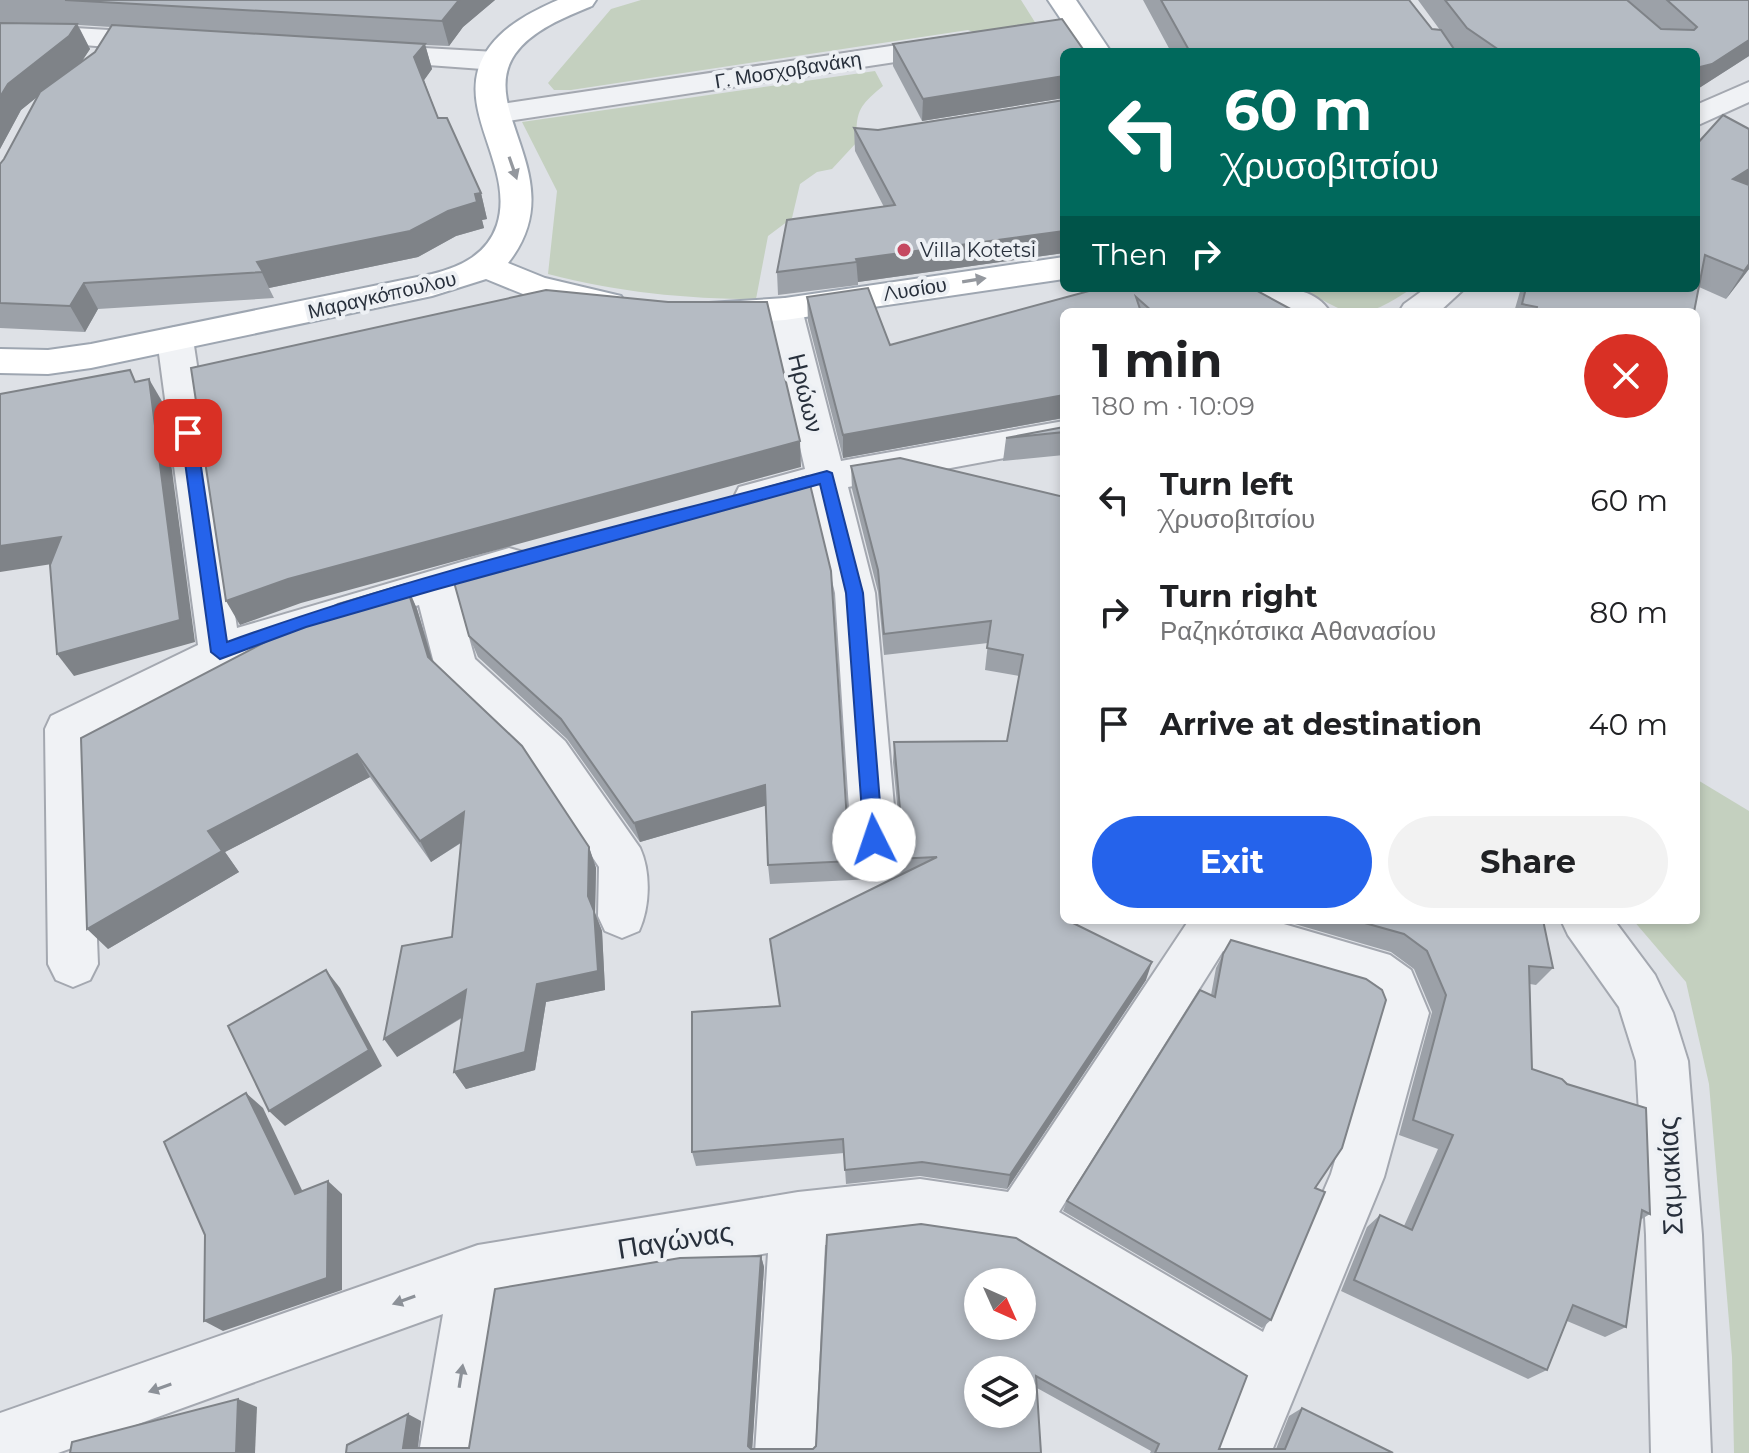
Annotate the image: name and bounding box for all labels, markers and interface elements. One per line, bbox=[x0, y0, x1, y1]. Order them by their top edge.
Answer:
street label: Γ. Μοσχοβανάκη bbox=[713, 47, 863, 93]
text: 60 m bbox=[1224, 76, 1372, 144]
icon: left bbox=[1092, 80, 1196, 184]
text: Χρυσοβιτσίου bbox=[1224, 144, 1439, 188]
one-way arrow bbox=[507, 156, 519, 180]
icon: right bbox=[1184, 232, 1228, 276]
text: Then bbox=[1092, 236, 1168, 273]
place label: Villa Kotetsi bbox=[920, 238, 1036, 262]
marker: Villa Kotetsi bbox=[895, 241, 913, 259]
street label: Μαραγκόπουλου bbox=[306, 266, 458, 324]
street label: Λυσίου bbox=[882, 272, 948, 306]
one-way arrow bbox=[962, 273, 987, 285]
text: 1 min bbox=[1092, 331, 1222, 389]
button: close bbox=[1584, 334, 1668, 418]
street label: Ηρώων bbox=[782, 350, 830, 436]
text: 180 m · 10:09 bbox=[1092, 390, 1255, 422]
pin bbox=[154, 399, 222, 467]
icon: arrive bbox=[166, 411, 210, 455]
text: Turn left bbox=[1160, 466, 1293, 503]
icon: left bbox=[1092, 478, 1136, 522]
text: 60 m bbox=[1590, 482, 1668, 519]
text: Χρυσοβιτσίου bbox=[1160, 503, 1315, 535]
text: Turn right bbox=[1160, 578, 1317, 615]
icon: right bbox=[1092, 590, 1136, 634]
text: 80 m bbox=[1589, 594, 1668, 631]
text: Ραζηκότσικα Αθανασίου bbox=[1160, 615, 1436, 647]
icon: arrive bbox=[1092, 702, 1136, 746]
text: Arrive at destination bbox=[1160, 706, 1482, 743]
text: 40 m bbox=[1589, 706, 1668, 743]
position arrow bbox=[832, 798, 916, 882]
button: Exit bbox=[1092, 816, 1372, 908]
button: Share bbox=[1388, 816, 1668, 908]
street label: Σαμακίας bbox=[1650, 1116, 1690, 1236]
street label: Παγώνας bbox=[615, 1214, 735, 1266]
north arrow bbox=[964, 1268, 1036, 1340]
map controls bbox=[964, 1268, 1036, 1428]
one-way arrow bbox=[392, 1294, 416, 1306]
button: layers bbox=[964, 1356, 1036, 1428]
one-way arrow bbox=[455, 1363, 468, 1388]
one-way arrow bbox=[148, 1382, 172, 1395]

